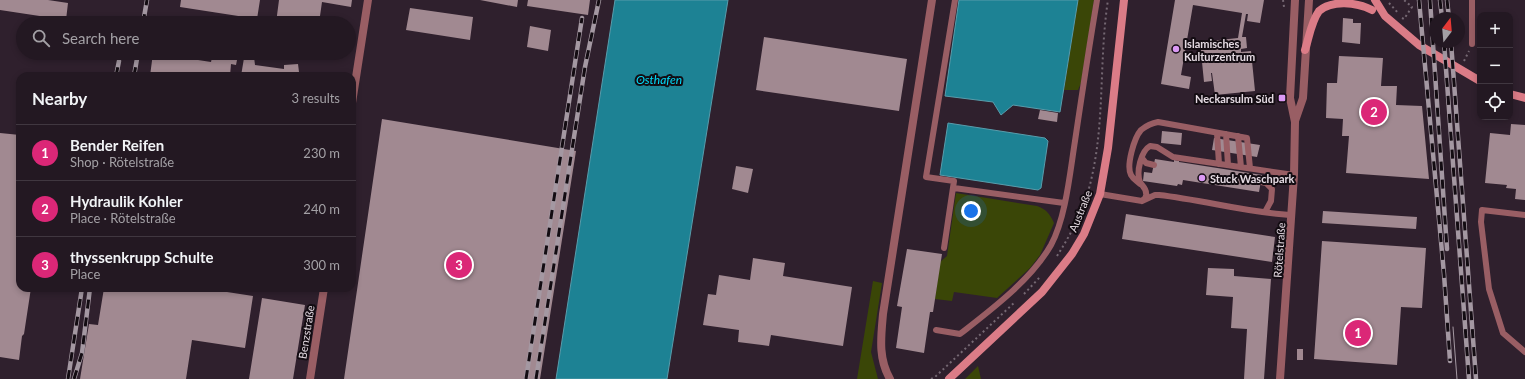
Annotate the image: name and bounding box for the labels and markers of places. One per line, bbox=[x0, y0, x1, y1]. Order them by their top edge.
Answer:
place label: Islamisches Kulturzentrum bbox=[1184, 37, 1255, 63]
marker: Islamisches Kulturzentrum bbox=[1171, 44, 1181, 54]
place label: Neckarsulm Süd bbox=[1195, 92, 1274, 105]
marker: Neckarsulm Süd bbox=[1277, 93, 1287, 103]
pin: 2 bbox=[1361, 97, 1387, 127]
place label: Stuck Waschpark bbox=[1210, 172, 1295, 185]
marker: Stuck Waschpark bbox=[1197, 173, 1207, 183]
pin: 3 bbox=[446, 250, 472, 280]
pin: 1 bbox=[1345, 318, 1371, 348]

